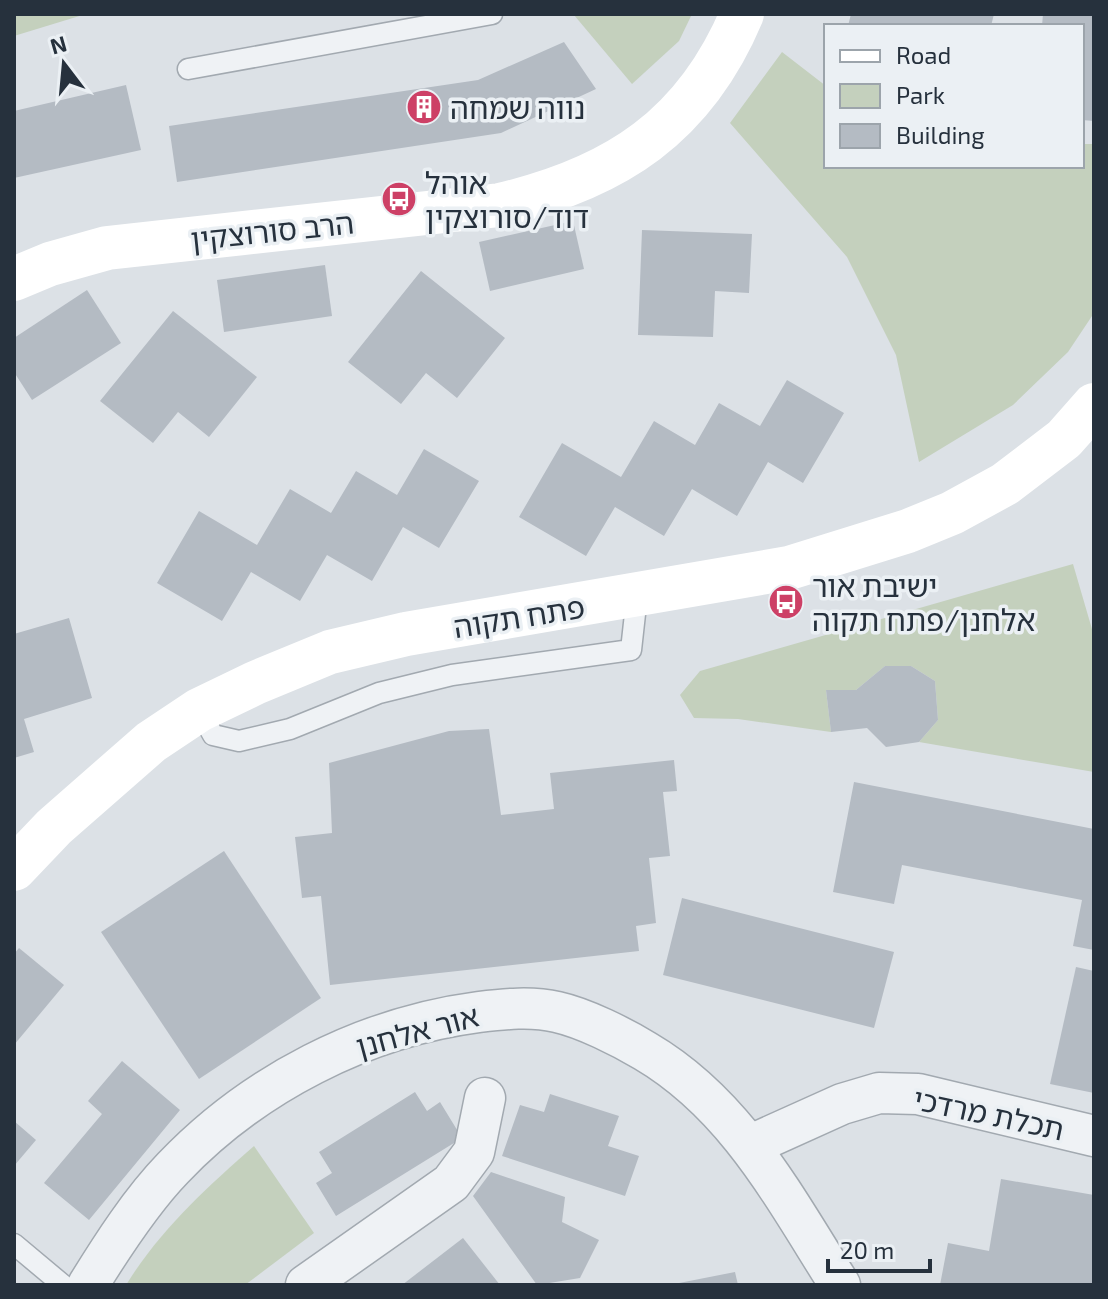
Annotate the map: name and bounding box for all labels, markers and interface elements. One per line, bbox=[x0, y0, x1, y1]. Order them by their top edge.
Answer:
north arrow bbox=[24, 24, 104, 104]
legend bbox=[824, 24, 1084, 168]
text: N bbox=[47, 29, 69, 58]
text: Road bbox=[896, 40, 951, 69]
text: Park bbox=[896, 80, 945, 109]
building icon: נווה שמחה bbox=[405, 88, 443, 126]
place label: נווה שמחה bbox=[450, 89, 585, 125]
text: Building bbox=[896, 120, 985, 149]
place label: אוהל דוד/סורוצקין bbox=[425, 164, 589, 234]
bus stop icon: אוהל דוד/סורוצקין bbox=[380, 180, 418, 218]
street label: הרב סורוצקין bbox=[189, 204, 355, 256]
place label: ישיבת אור אלחנן/פתח תקוה bbox=[812, 567, 1035, 637]
bus stop icon: ישיבת אור אלחנן/פתח תקוה bbox=[767, 583, 805, 621]
street label: פתח תקוה bbox=[451, 588, 587, 644]
street label: אור אלחנן bbox=[352, 996, 482, 1064]
street label: תכלת מרדכי bbox=[910, 1079, 1068, 1147]
scale bar bbox=[828, 1223, 930, 1273]
text: 20 m bbox=[840, 1235, 894, 1264]

